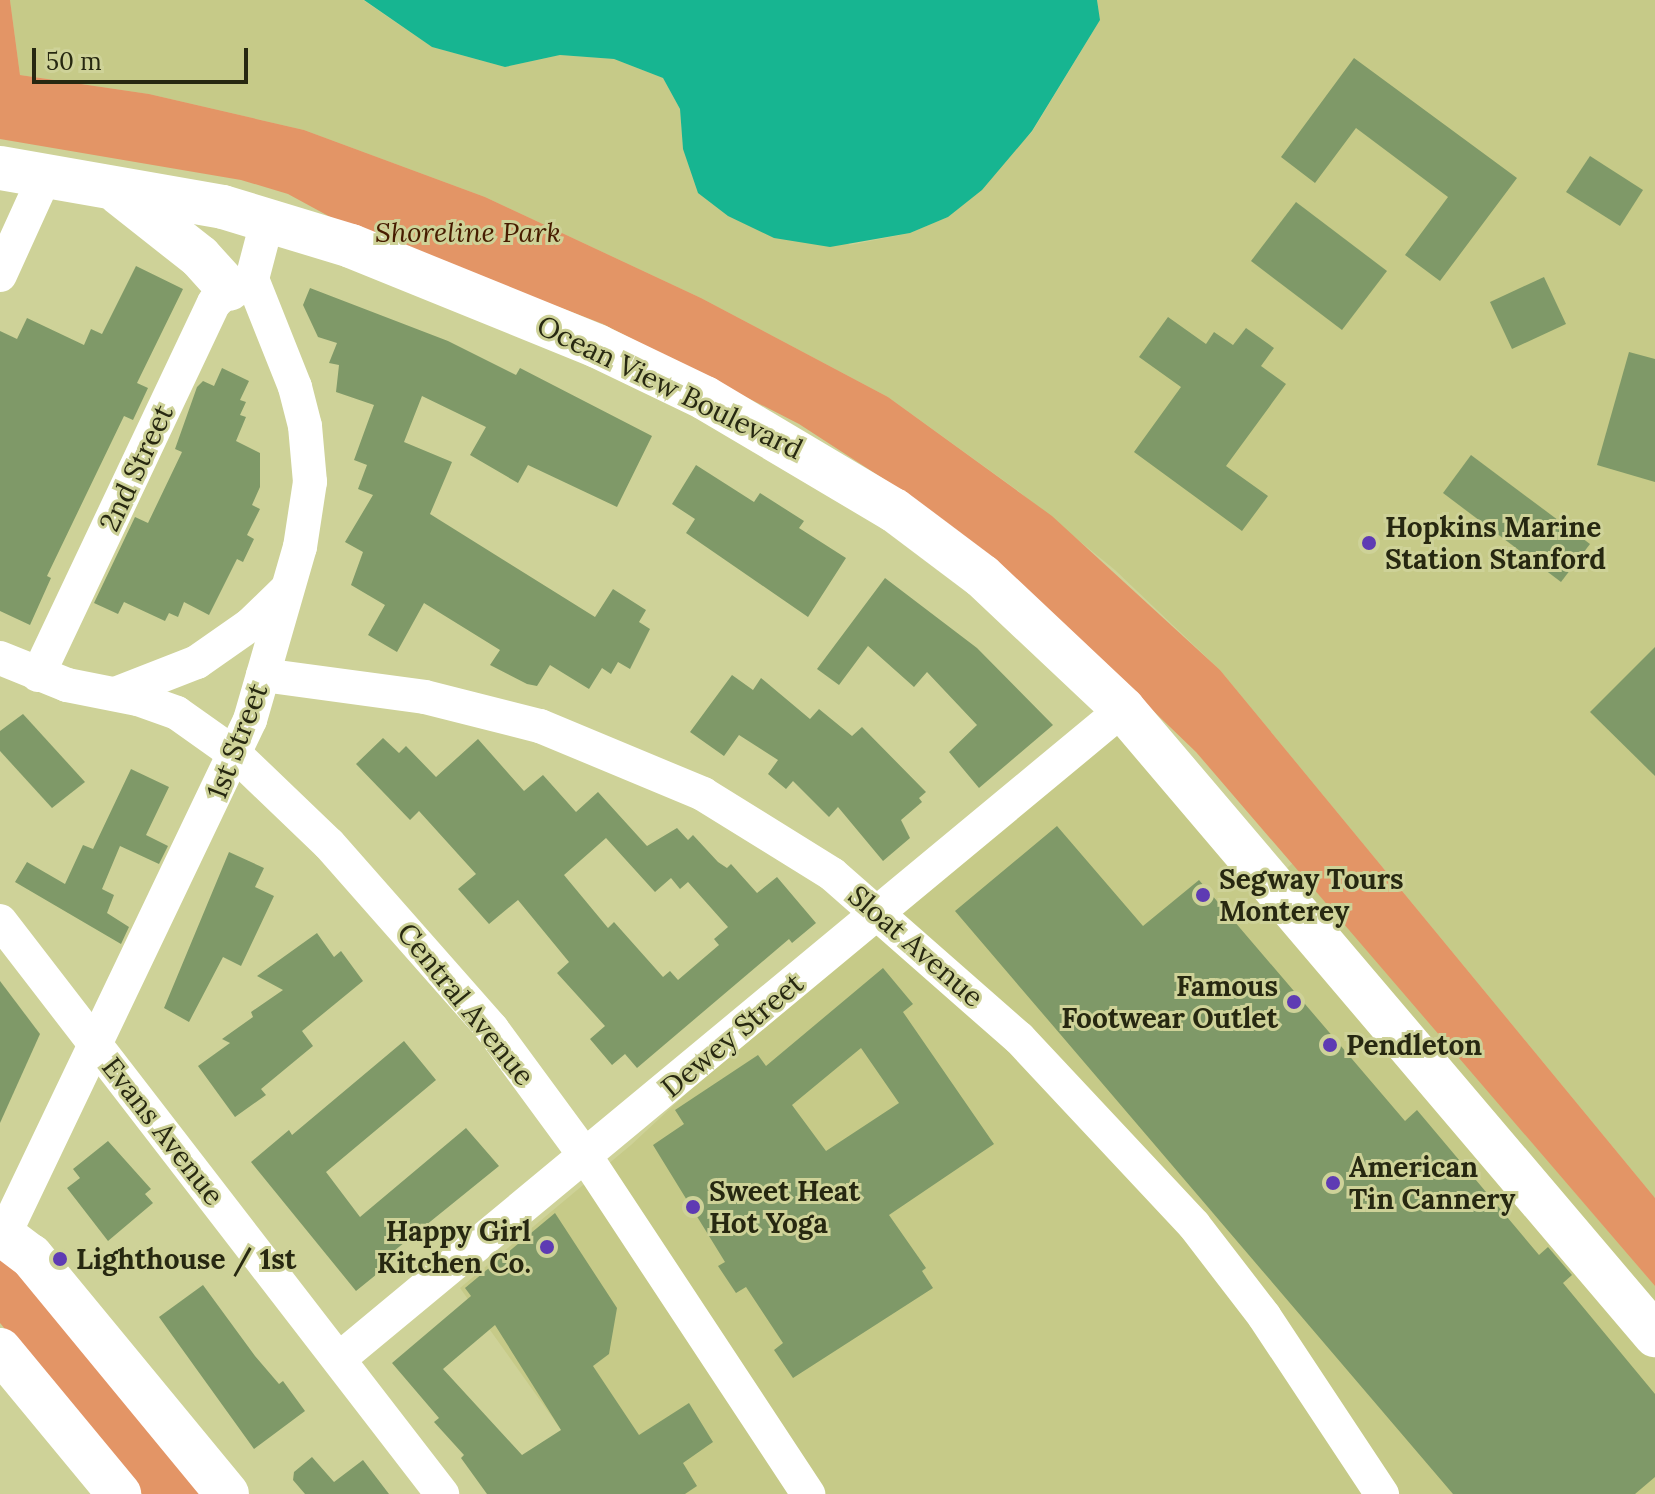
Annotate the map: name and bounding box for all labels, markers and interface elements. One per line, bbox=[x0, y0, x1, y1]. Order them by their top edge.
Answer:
scale bar bbox=[36, 32, 252, 82]
text: 50 m bbox=[46, 46, 102, 77]
park label: Shoreline Park bbox=[375, 215, 561, 249]
street label: Ocean View Boulevard bbox=[532, 308, 808, 466]
street label: 2nd Street bbox=[92, 399, 180, 537]
place label: Hopkins Marine Station Stanford bbox=[1385, 510, 1606, 576]
marker: Hopkins Marine Station Stanford bbox=[1360, 534, 1378, 552]
street label: 1st Street bbox=[200, 679, 274, 803]
place label: Segway Tours Monterey bbox=[1219, 862, 1404, 928]
street label: Sloat Avenue bbox=[842, 878, 990, 1014]
marker: Segway Tours Monterey bbox=[1194, 886, 1212, 904]
street label: Central Avenue bbox=[390, 916, 542, 1092]
street label: Dewey Street bbox=[654, 966, 810, 1104]
place label: Famous Footwear Outlet bbox=[1061, 969, 1278, 1035]
marker: Famous Footwear Outlet bbox=[1285, 993, 1303, 1011]
place label: Pendleton bbox=[1346, 1028, 1482, 1062]
marker: Pendleton bbox=[1321, 1036, 1339, 1054]
street label: Evans Avenue bbox=[95, 1051, 231, 1211]
place label: American Tin Cannery bbox=[1349, 1150, 1515, 1216]
place label: Sweet Heat Hot Yoga bbox=[709, 1174, 860, 1240]
marker: American Tin Cannery bbox=[1324, 1174, 1342, 1192]
marker: Sweet Heat Hot Yoga bbox=[684, 1198, 702, 1216]
place label: Happy Girl Kitchen Co. bbox=[377, 1214, 531, 1280]
marker: Happy Girl Kitchen Co. bbox=[538, 1238, 556, 1256]
place label: Lighthouse / 1st bbox=[76, 1242, 296, 1276]
marker: Lighthouse / 1st bbox=[51, 1250, 69, 1268]

